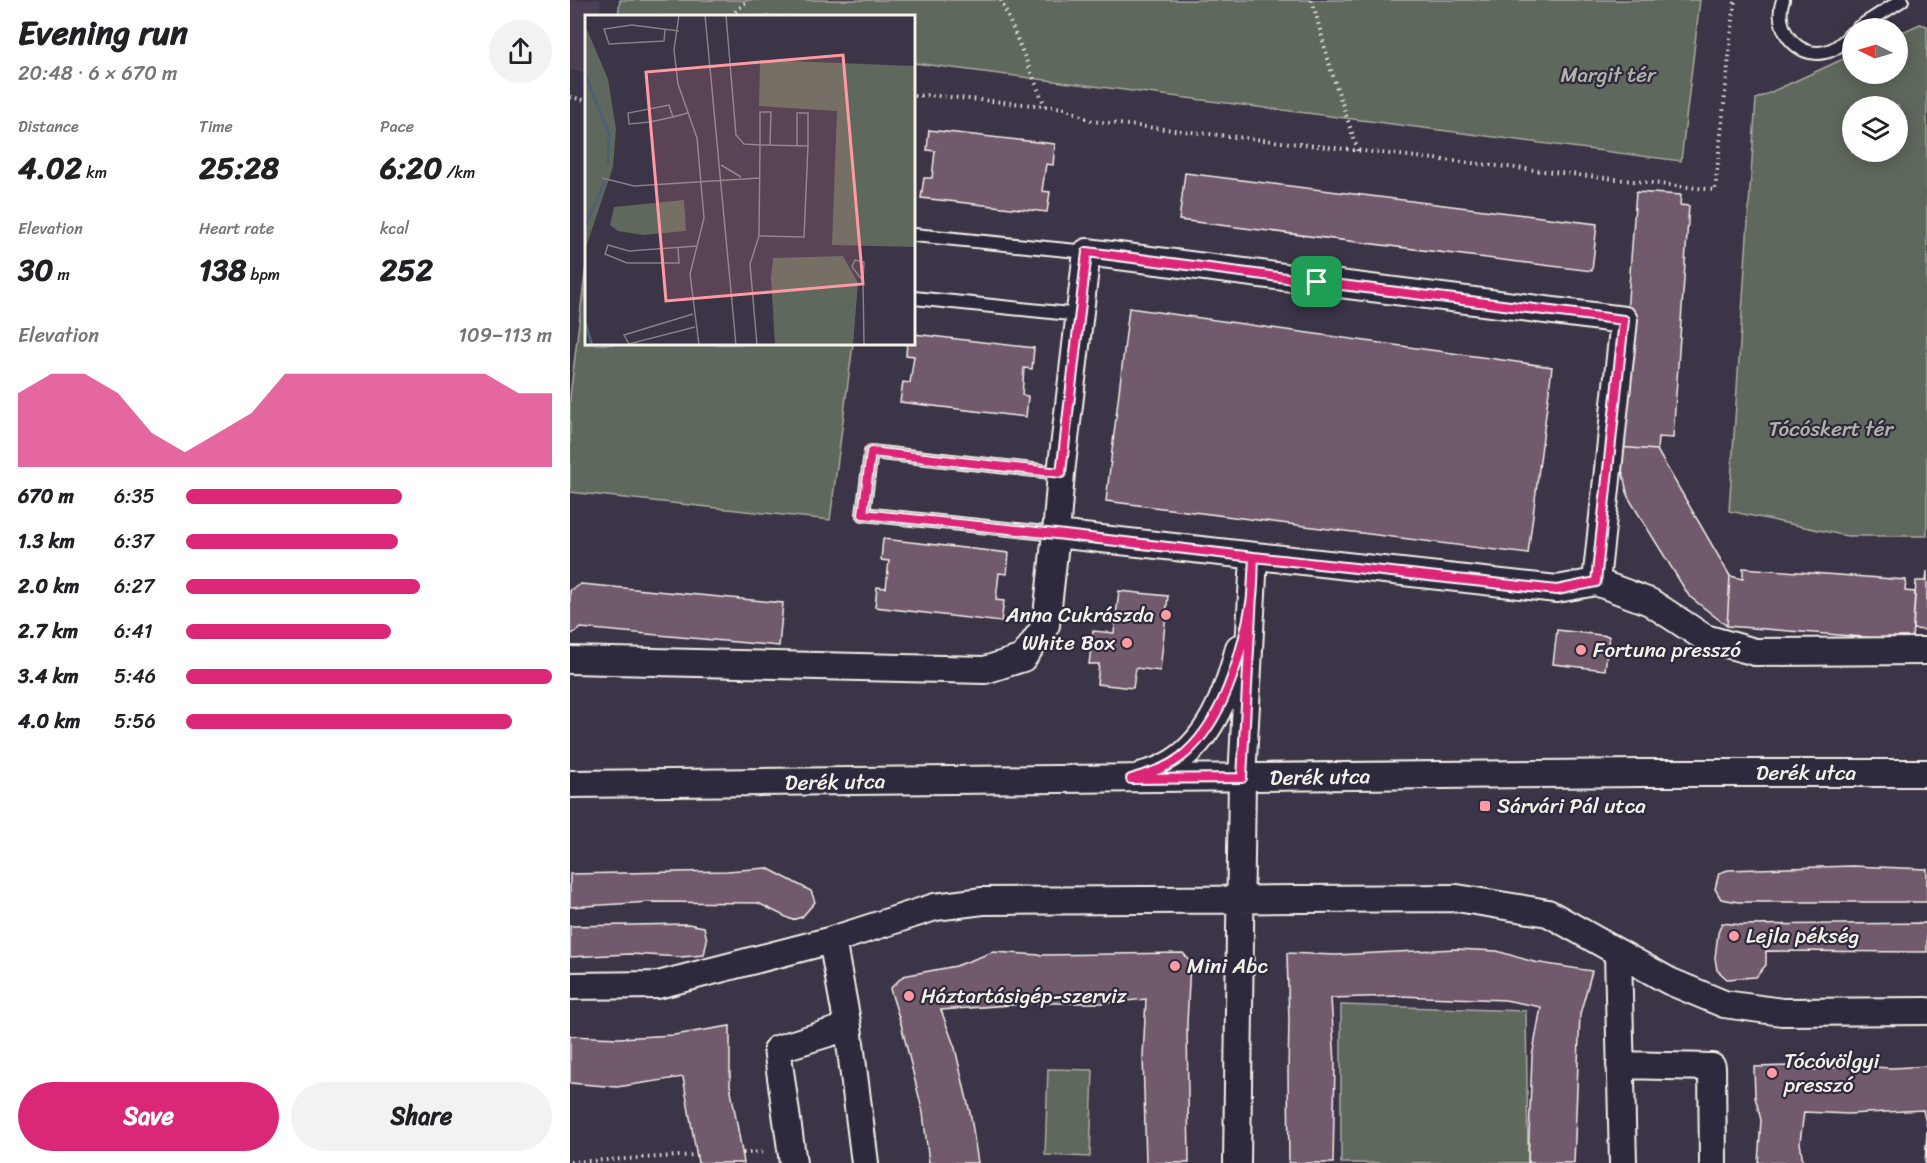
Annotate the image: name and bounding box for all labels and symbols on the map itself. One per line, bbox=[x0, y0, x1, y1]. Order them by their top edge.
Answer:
inset map bbox=[585, 15, 915, 345]
north arrow bbox=[1842, 18, 1908, 84]
park label: Margit tér bbox=[1560, 56, 1657, 94]
pin bbox=[1291, 256, 1342, 307]
park label: Tócóskert tér bbox=[1769, 410, 1895, 448]
place label: Anna Cukrászda bbox=[1005, 596, 1154, 634]
marker: Anna Cukrászda bbox=[1159, 608, 1173, 622]
place label: White Box bbox=[1022, 624, 1115, 662]
place label: Fortuna presszó bbox=[1593, 631, 1741, 669]
marker: White Box bbox=[1120, 636, 1134, 650]
marker: Fortuna presszó bbox=[1574, 643, 1588, 657]
street label: Derék utca bbox=[1756, 754, 1857, 792]
street label: Derék utca bbox=[1270, 757, 1371, 797]
street label: Derék utca bbox=[785, 762, 886, 802]
place label: Sárvári Pál utca bbox=[1497, 787, 1646, 825]
marker: Sárvári Pál utca bbox=[1478, 799, 1492, 813]
place label: Lejla pékség bbox=[1746, 917, 1859, 955]
marker: Lejla pékség bbox=[1727, 929, 1741, 943]
place label: Mini Abc bbox=[1187, 947, 1268, 985]
marker: Mini Abc bbox=[1168, 959, 1182, 973]
place label: Háztartásigép-szerviz bbox=[921, 977, 1127, 1015]
marker: Háztartásigép-szerviz bbox=[902, 989, 916, 1003]
place label: Tócóvölgyi presszó bbox=[1783, 1042, 1881, 1104]
marker: Tócóvölgyi presszó bbox=[1765, 1066, 1779, 1080]

